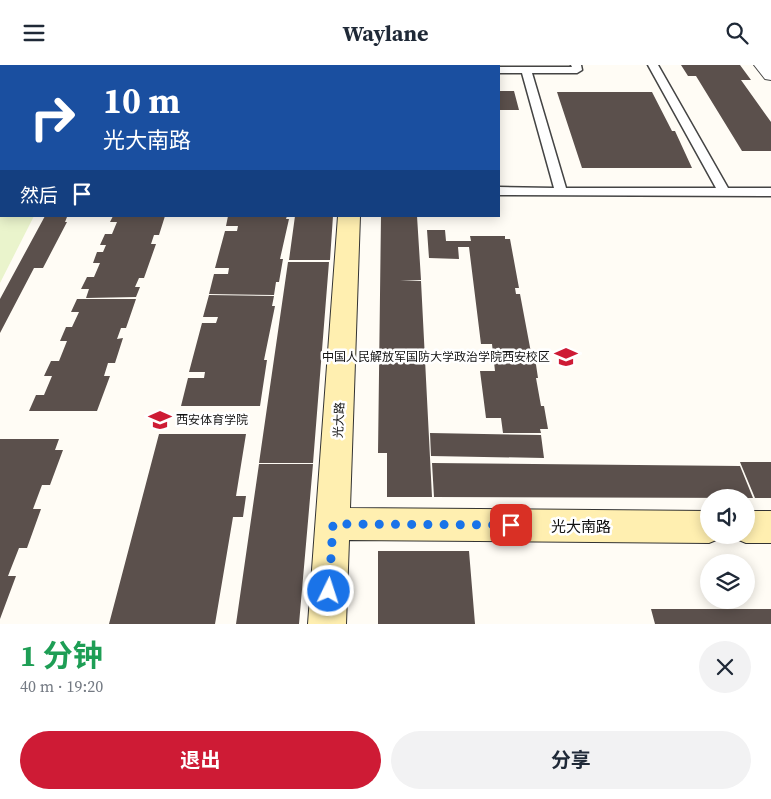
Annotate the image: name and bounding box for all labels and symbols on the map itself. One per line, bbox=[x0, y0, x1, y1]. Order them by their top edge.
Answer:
school or university icon: 中国人民解放军国防大学政治学院西安校区 bbox=[553, 344, 579, 370]
place label: 中国人民解放军国防大学政治学院西安校区 bbox=[322, 349, 550, 365]
street label: 光大路 bbox=[330, 402, 348, 438]
school or university icon: 西安体育学院 bbox=[147, 407, 173, 433]
place label: 西安体育学院 bbox=[176, 412, 248, 428]
pin bbox=[490, 504, 532, 546]
street label: 光大南路 bbox=[551, 516, 611, 537]
position arrow bbox=[302, 564, 354, 616]

